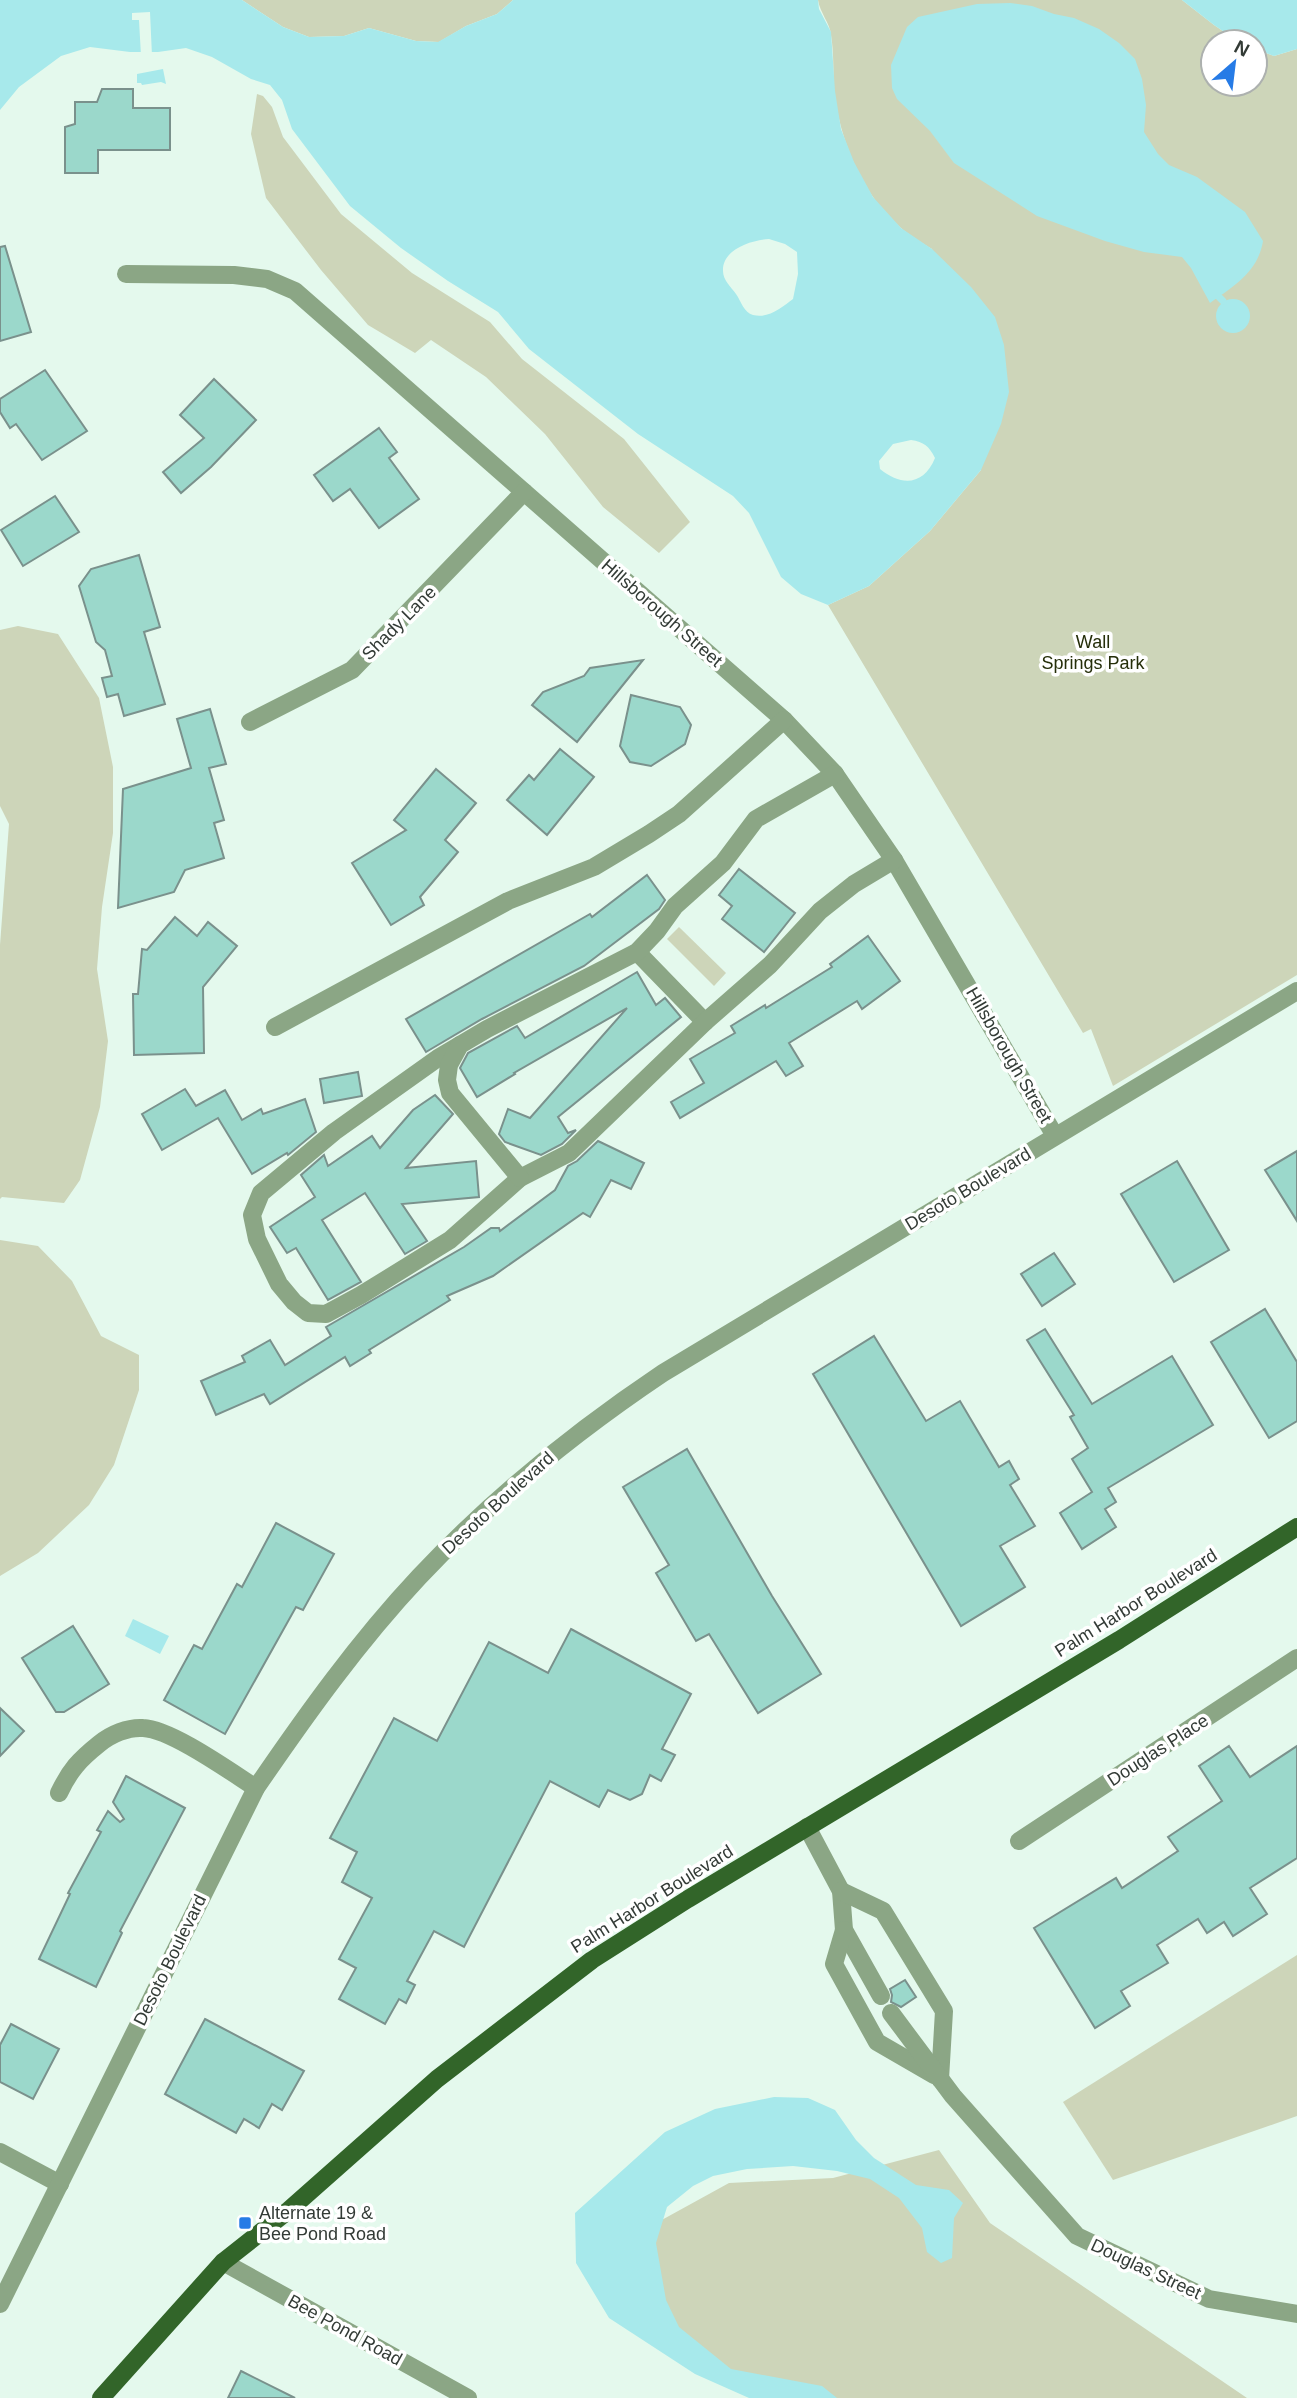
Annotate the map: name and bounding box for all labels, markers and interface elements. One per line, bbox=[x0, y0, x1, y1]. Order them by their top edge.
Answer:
north arrow bbox=[1199, 28, 1269, 98]
text: N bbox=[1231, 36, 1253, 61]
street label: Hillsborough Street bbox=[598, 555, 726, 671]
street label: Shady Lane bbox=[358, 582, 440, 664]
park label: Wall Springs Park bbox=[1041, 632, 1146, 673]
street label: Hillsborough Street bbox=[962, 984, 1056, 1126]
street label: Desoto Boulevard bbox=[902, 1144, 1034, 1234]
street label: Desoto Boulevard bbox=[438, 1448, 558, 1558]
street label: Palm Harbor Boulevard bbox=[1051, 1545, 1221, 1661]
street label: Douglas Place bbox=[1104, 1710, 1212, 1790]
street label: Palm Harbor Boulevard bbox=[567, 1841, 737, 1957]
street label: Desoto Boulevard bbox=[130, 1891, 210, 2029]
place label: Alternate 19 & Bee Pond Road bbox=[259, 2203, 386, 2244]
marker: Alternate 19 & Bee Pond Road bbox=[237, 2215, 253, 2231]
street label: Douglas Street bbox=[1088, 2235, 1204, 2303]
street label: Bee Pond Road bbox=[285, 2290, 405, 2370]

